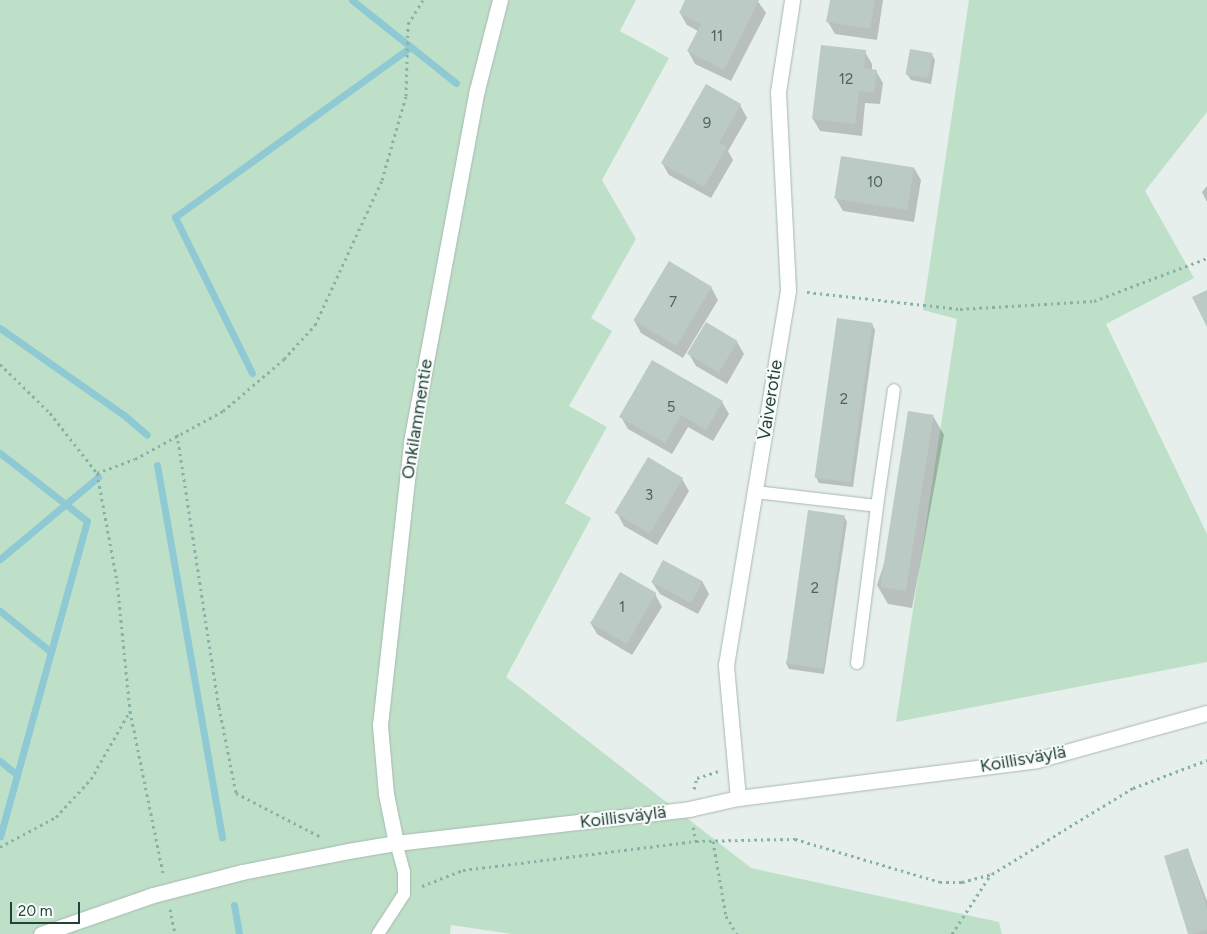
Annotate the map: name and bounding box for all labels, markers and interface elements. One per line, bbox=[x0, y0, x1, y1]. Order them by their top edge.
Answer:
house number: 11 bbox=[711, 28, 723, 46]
house number: 12 bbox=[839, 71, 853, 89]
house number: 9 bbox=[703, 115, 711, 133]
house number: 10 bbox=[867, 174, 883, 192]
house number: 7 bbox=[669, 294, 677, 312]
street label: Onkilammentie bbox=[397, 357, 437, 481]
street label: Vaiverotie bbox=[753, 358, 787, 442]
house number: 2 bbox=[840, 391, 848, 409]
house number: 5 bbox=[667, 399, 675, 417]
house number: 3 bbox=[645, 487, 653, 505]
house number: 2 bbox=[811, 580, 819, 598]
house number: 1 bbox=[619, 599, 625, 617]
street label: Koillisväylä bbox=[978, 741, 1068, 777]
street label: Koillisväylä bbox=[579, 801, 667, 833]
scale bar bbox=[12, 892, 82, 924]
text: 20 m bbox=[18, 902, 52, 920]

